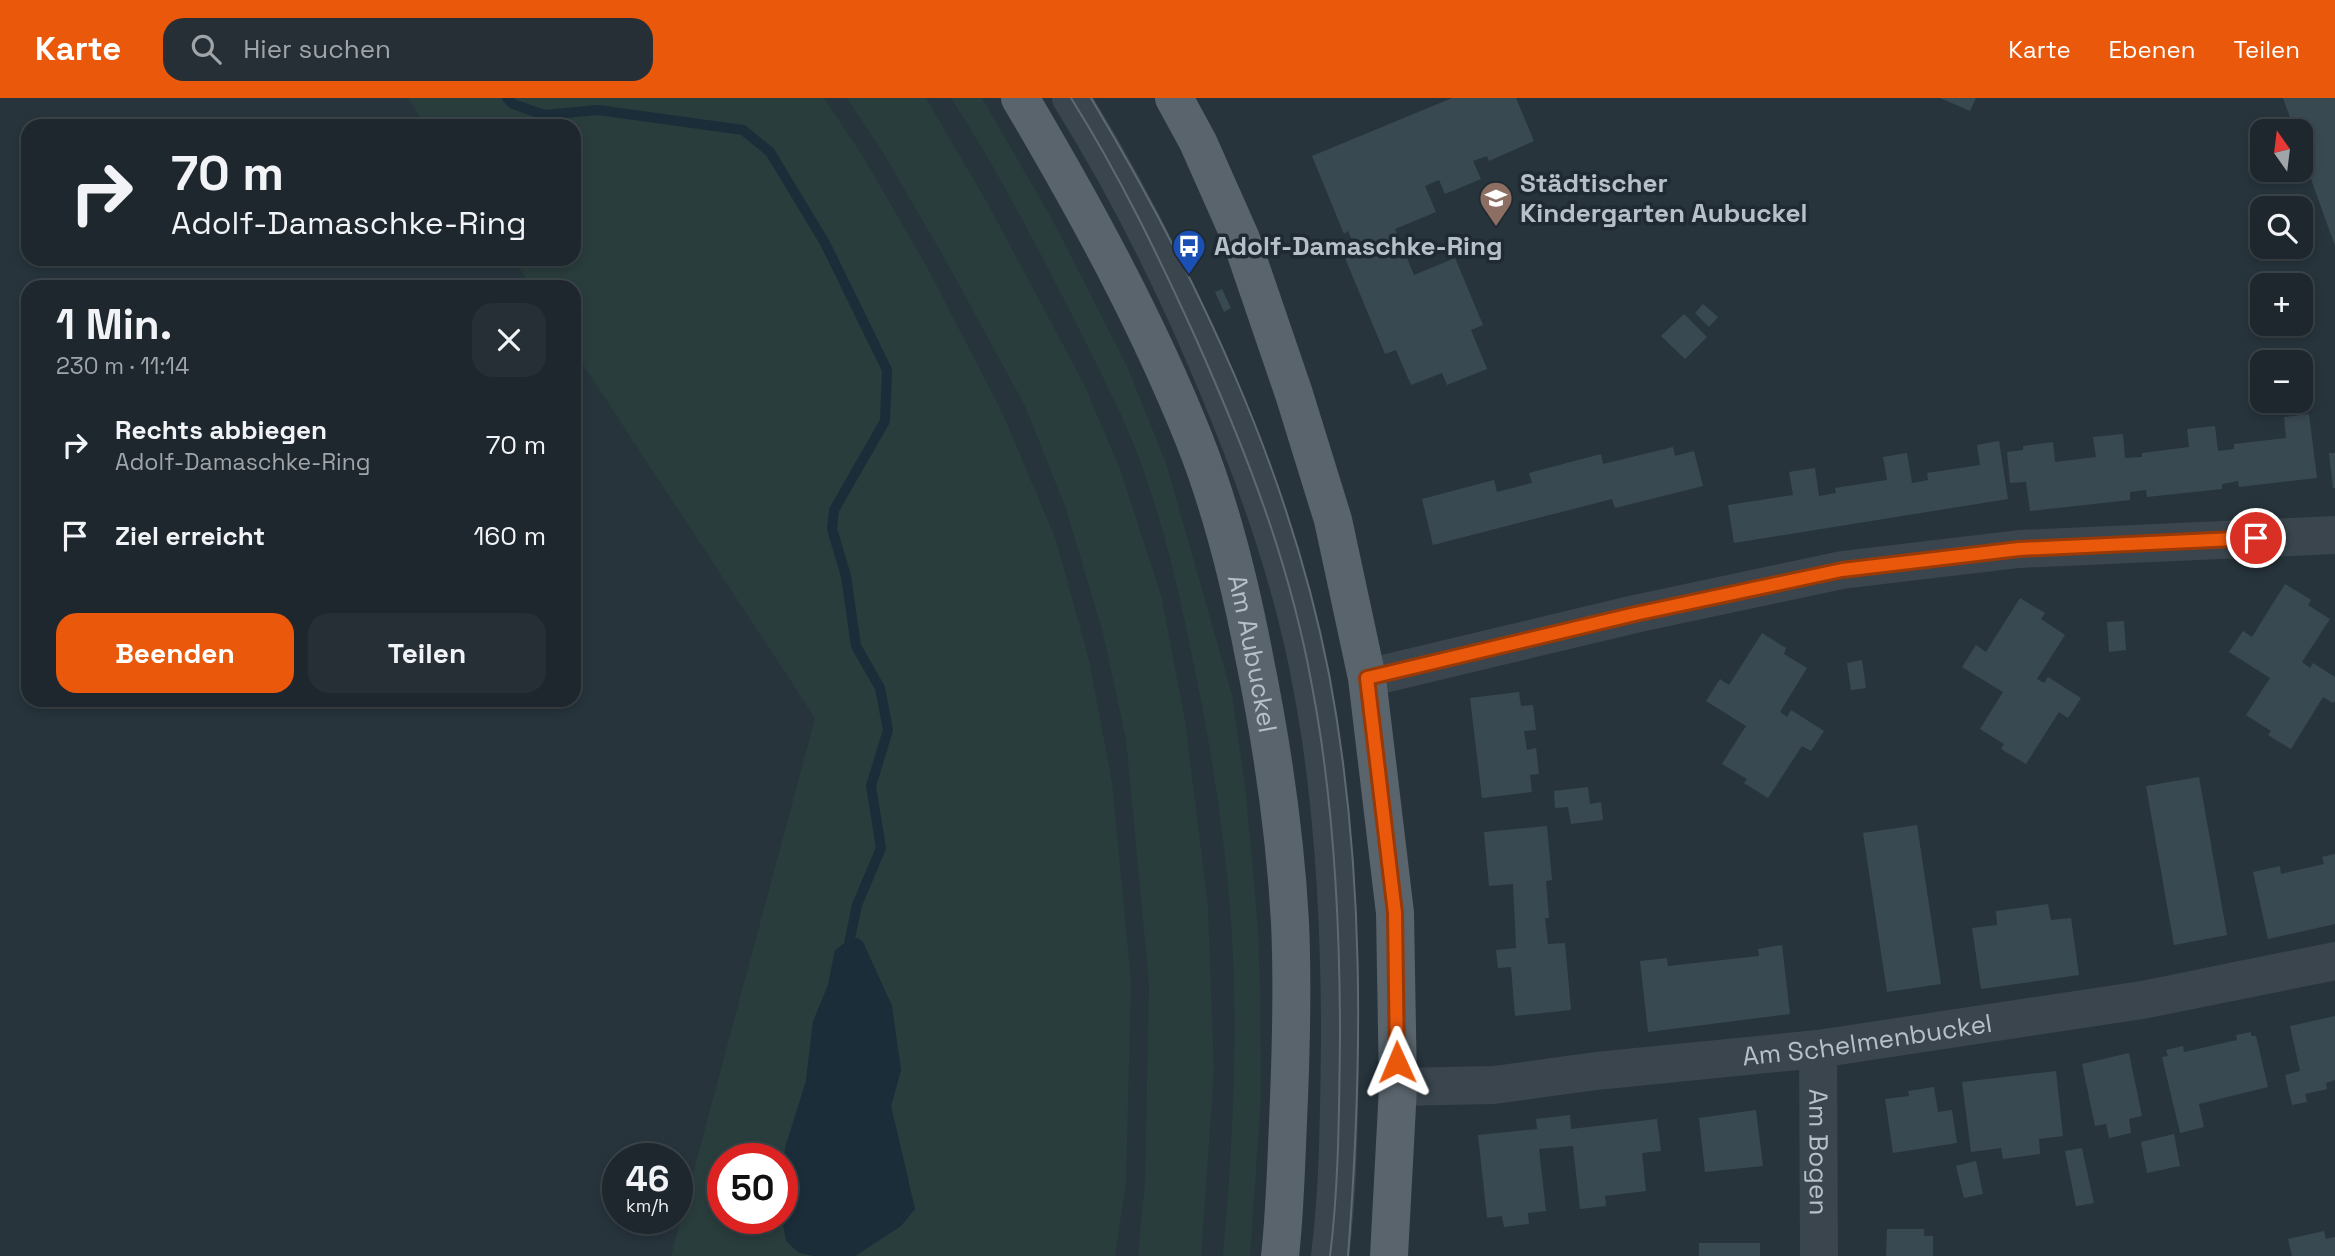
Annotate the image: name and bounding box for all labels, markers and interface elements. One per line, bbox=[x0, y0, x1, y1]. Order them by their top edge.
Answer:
search box bbox=[163, 18, 653, 81]
text: Karte bbox=[35, 28, 121, 70]
icon: search bbox=[187, 30, 225, 68]
text: Hier suchen bbox=[243, 32, 391, 66]
text: Karte bbox=[2008, 34, 2071, 65]
text: Ebenen bbox=[2109, 34, 2195, 65]
text: Teilen bbox=[2233, 34, 2300, 65]
north arrow bbox=[2250, 119, 2314, 182]
map controls bbox=[2250, 119, 2313, 413]
text: 70 m bbox=[171, 142, 284, 204]
icon: right bbox=[56, 147, 147, 238]
place label: Städtischer Kindergarten Aubuckel bbox=[1520, 166, 1807, 230]
school or university icon: Städtischer Kindergarten Aubuckel bbox=[1477, 179, 1515, 228]
button: search bbox=[2250, 196, 2313, 259]
text: Adolf-Damaschke-Ring bbox=[171, 203, 527, 243]
bus stop icon: Adolf-Damaschke-Ring bbox=[1170, 227, 1208, 276]
place label: Adolf-Damaschke-Ring bbox=[1214, 229, 1503, 263]
button: + bbox=[2250, 273, 2313, 336]
text: 1 Min. bbox=[56, 298, 172, 351]
button: close bbox=[472, 303, 546, 377]
button: − bbox=[2250, 350, 2313, 413]
text: 230 m · 11:14 bbox=[56, 351, 189, 381]
text: Rechts abbiegen bbox=[115, 413, 327, 447]
icon: right bbox=[56, 426, 94, 464]
text: 70 m bbox=[486, 428, 546, 462]
text: Adolf-Damaschke-Ring bbox=[115, 447, 371, 477]
pin bbox=[2226, 508, 2286, 568]
icon: arrive bbox=[56, 517, 94, 555]
text: Ziel erreicht bbox=[115, 519, 265, 553]
text: 160 m bbox=[474, 519, 546, 553]
icon: arrive bbox=[2237, 519, 2275, 557]
street label: Am Aubuckel bbox=[1220, 571, 1285, 735]
button: Beenden bbox=[56, 613, 294, 693]
button: Teilen bbox=[308, 613, 546, 693]
street label: Am Schelmenbuckel bbox=[1741, 1006, 1994, 1073]
position arrow bbox=[1360, 1025, 1434, 1099]
street label: Am Bogen bbox=[1801, 1089, 1836, 1215]
speed limit sign: 50 bbox=[707, 1143, 798, 1234]
text: 46 bbox=[626, 1157, 669, 1201]
text: km/h bbox=[626, 1194, 669, 1217]

